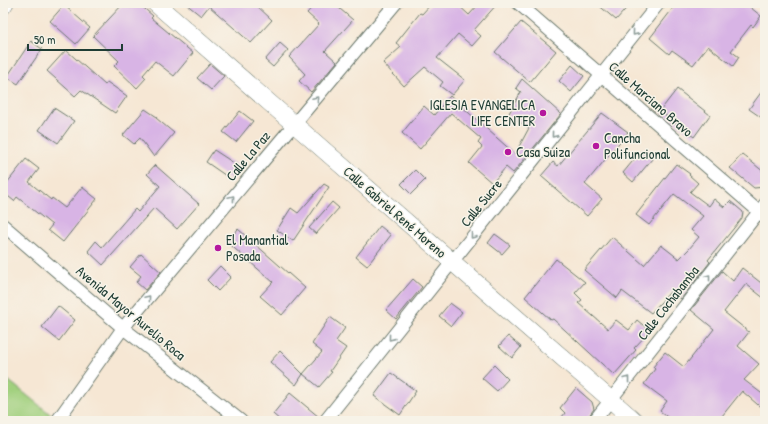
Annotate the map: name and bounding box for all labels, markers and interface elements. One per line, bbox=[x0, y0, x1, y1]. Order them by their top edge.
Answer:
scale bar bbox=[28, 26, 122, 52]
one-way arrow bbox=[633, 29, 640, 36]
text: 50 m bbox=[34, 31, 55, 48]
street label: Calle Marciano Bravo bbox=[605, 57, 698, 141]
place label: IGLESIA EVANGELICA LIFE CENTER bbox=[430, 95, 535, 130]
one-way arrow bbox=[311, 96, 318, 103]
marker: IGLESIA EVANGELICA LIFE CENTER bbox=[538, 108, 548, 118]
street label: Calle La Paz bbox=[221, 127, 274, 185]
place label: Cancha Polifuncional bbox=[604, 128, 670, 163]
one-way arrow bbox=[551, 130, 558, 137]
marker: Cancha Polifuncional bbox=[591, 141, 601, 151]
place label: Casa Suiza bbox=[516, 142, 570, 161]
marker: Casa Suiza bbox=[503, 147, 513, 157]
street label: Calle Gabriel René Moreno bbox=[340, 161, 451, 262]
street label: Calle Sucre bbox=[455, 174, 506, 231]
one-way arrow bbox=[227, 196, 234, 203]
place label: El Manantial Posada bbox=[226, 230, 289, 265]
one-way arrow bbox=[470, 232, 477, 239]
marker: El Manantial Posada bbox=[213, 243, 223, 253]
street label: Avenida Mayor Aurelio Roca bbox=[72, 261, 191, 365]
street label: Calle Cochabamba bbox=[632, 261, 703, 344]
one-way arrow bbox=[703, 275, 710, 282]
one-way arrow bbox=[144, 295, 151, 303]
one-way arrow bbox=[389, 333, 396, 341]
one-way arrow bbox=[622, 377, 629, 384]

